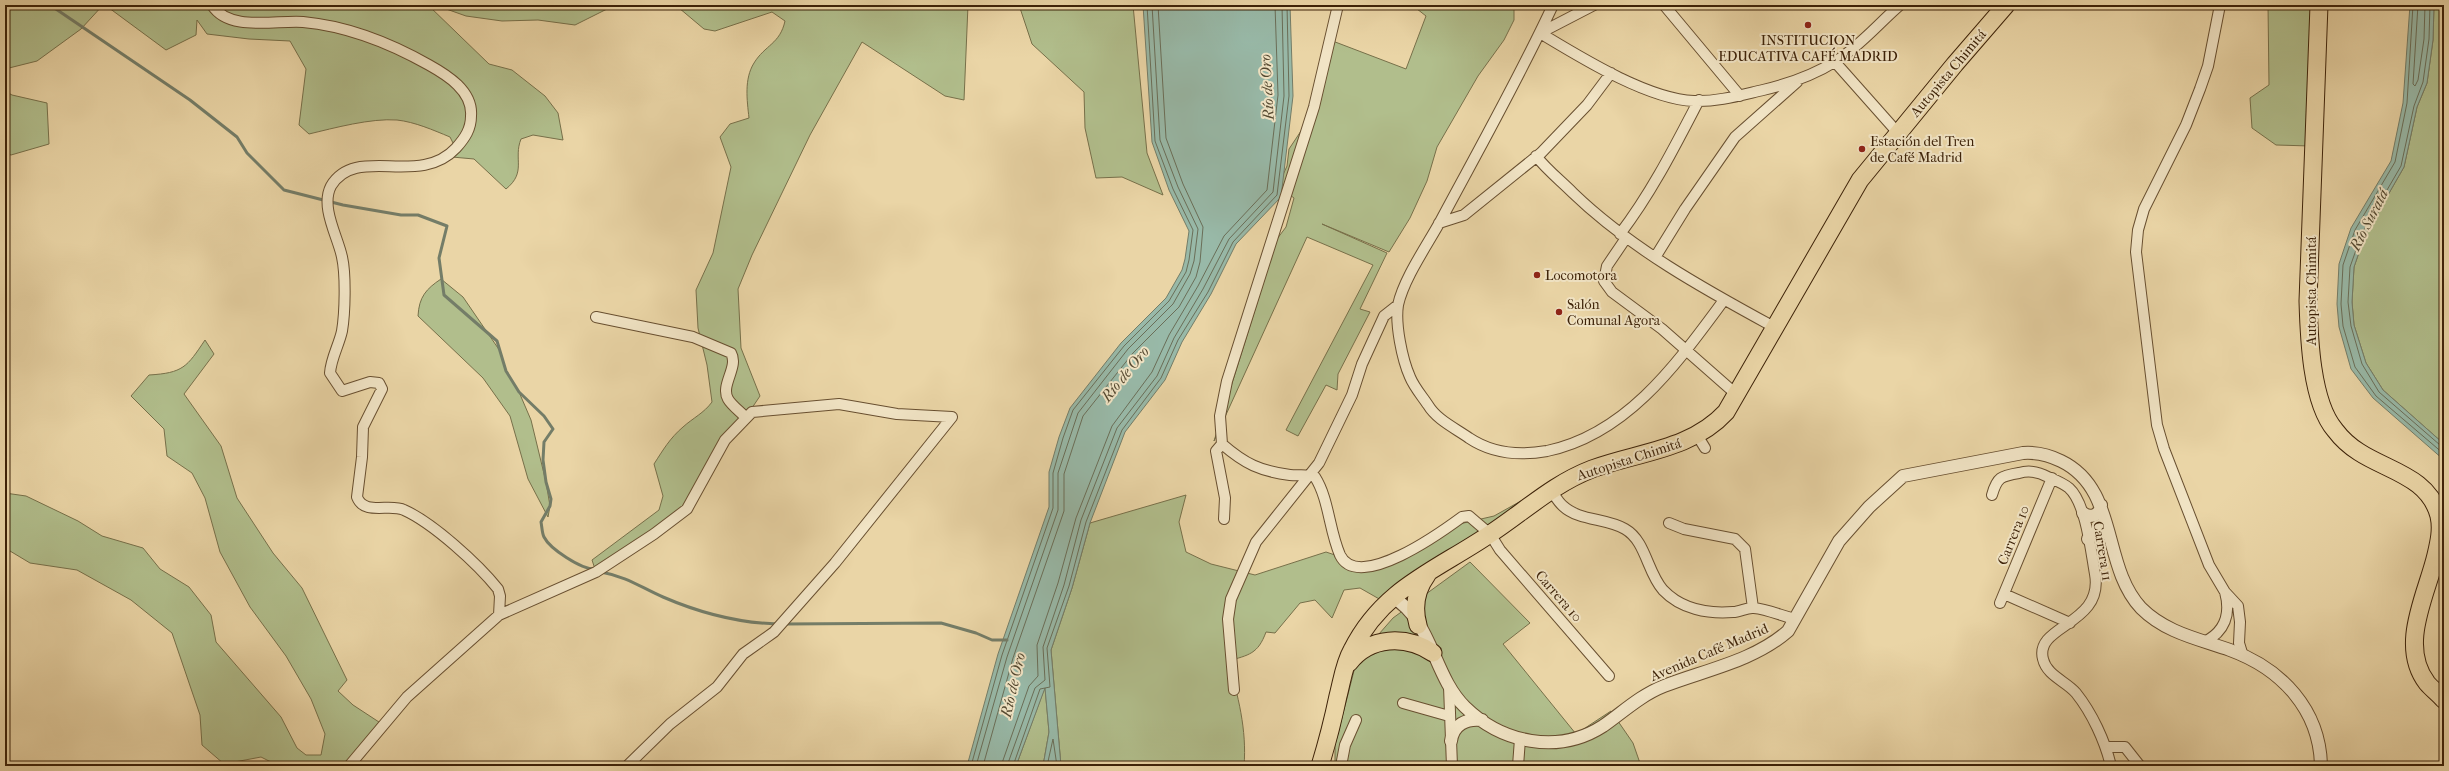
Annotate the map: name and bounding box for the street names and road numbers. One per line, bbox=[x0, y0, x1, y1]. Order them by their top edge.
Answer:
street label: Autopista Chimitá bbox=[1906, 26, 1990, 121]
street label: Autopista Chimitá bbox=[2303, 236, 2320, 346]
street label: Autopista Chimitá bbox=[1574, 434, 1684, 485]
street label: Carrera 10 bbox=[1994, 503, 2033, 567]
street label: Carrera 11 bbox=[2089, 520, 2116, 582]
street label: Carrera 10 bbox=[1532, 567, 1586, 626]
street label: Avenida Café Madrid bbox=[1647, 620, 1771, 685]

